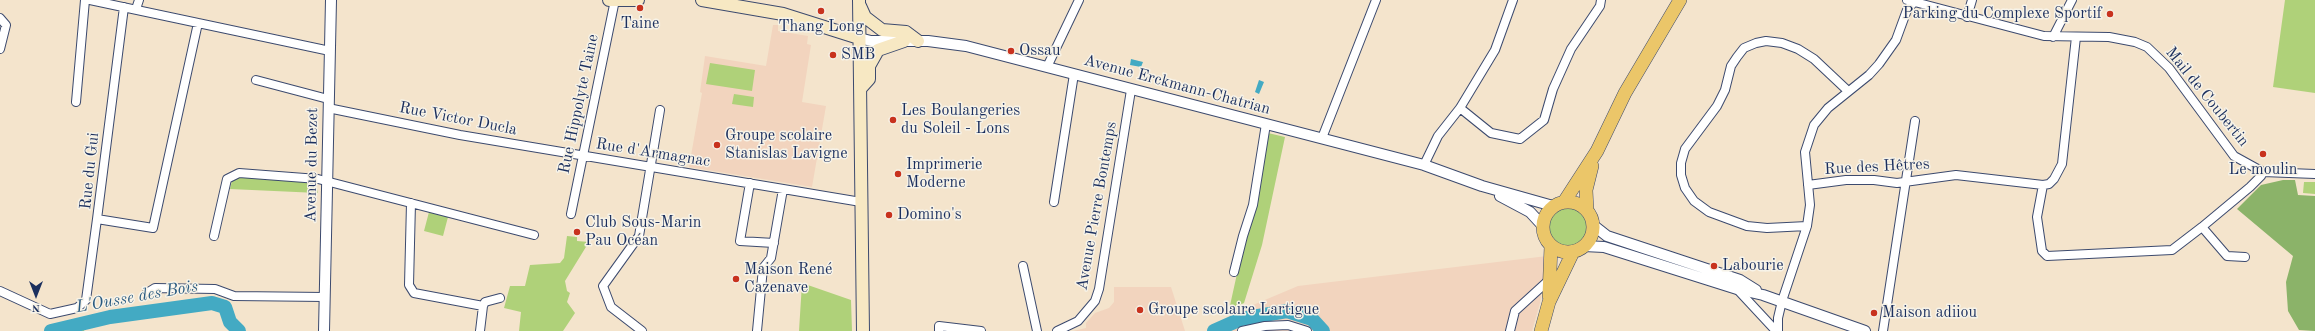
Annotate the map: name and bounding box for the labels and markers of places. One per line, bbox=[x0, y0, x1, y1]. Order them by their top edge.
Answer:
marker: Taine bbox=[635, 3, 645, 13]
place label: Parking du Complexe Sportif bbox=[1903, 4, 2102, 24]
marker: Thang Long bbox=[816, 6, 826, 16]
marker: Parking du Complexe Sportif bbox=[2105, 9, 2115, 19]
place label: Taine bbox=[621, 14, 659, 34]
place label: Thang Long bbox=[778, 17, 864, 37]
place label: Ossau bbox=[1019, 41, 1061, 61]
place label: SMB bbox=[841, 45, 875, 65]
marker: Ossau bbox=[1006, 46, 1016, 56]
marker: SMB bbox=[828, 50, 838, 60]
place label: Les Boulangeries du Soleil - Lons bbox=[901, 101, 1020, 139]
marker: Les Boulangeries du Soleil - Lons bbox=[888, 115, 898, 125]
place label: Groupe scolaire Stanislas Lavigne bbox=[725, 126, 848, 164]
marker: Groupe scolaire Stanislas Lavigne bbox=[712, 140, 722, 150]
marker: Le moulin bbox=[2258, 149, 2268, 159]
place label: Imprimerie Moderne bbox=[906, 155, 982, 193]
place label: Le moulin bbox=[2228, 160, 2298, 180]
marker: Imprimerie Moderne bbox=[893, 169, 903, 179]
place label: Domino's bbox=[897, 205, 962, 225]
marker: Domino's bbox=[884, 210, 894, 220]
place label: Club Sous-Marin Pau Océan bbox=[585, 213, 701, 251]
marker: Club Sous-Marin Pau Océan bbox=[572, 227, 582, 237]
place label: Labourie bbox=[1722, 256, 1784, 276]
place label: Maison René Cazenave bbox=[744, 260, 832, 298]
marker: Labourie bbox=[1709, 261, 1719, 271]
marker: Maison René Cazenave bbox=[731, 274, 741, 284]
place label: Groupe scolaire Lartigue bbox=[1148, 300, 1319, 320]
place label: Maison adiiou bbox=[1882, 303, 1977, 323]
marker: Groupe scolaire Lartigue bbox=[1135, 305, 1145, 315]
marker: Maison adiiou bbox=[1869, 308, 1879, 318]

